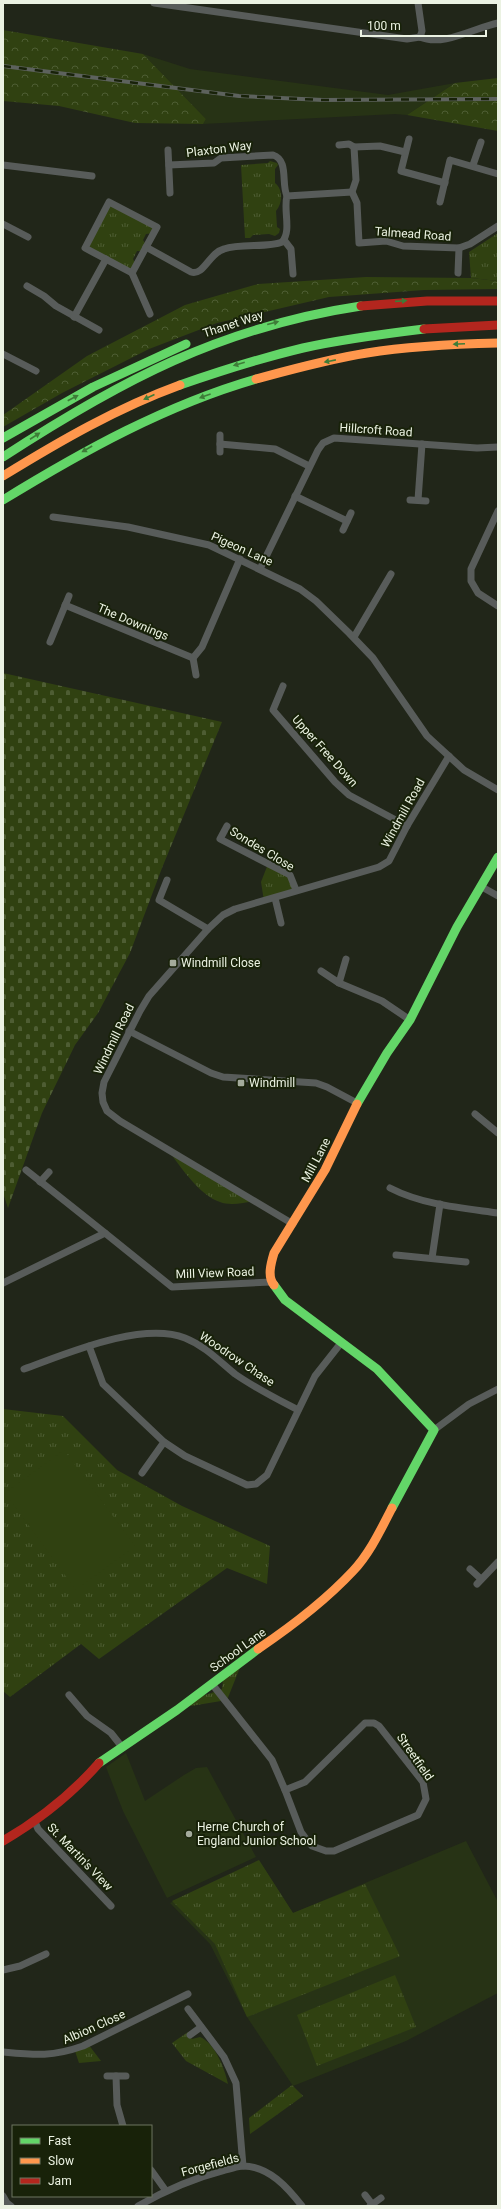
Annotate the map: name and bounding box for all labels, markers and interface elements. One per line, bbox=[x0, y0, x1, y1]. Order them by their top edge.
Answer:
scale bar bbox=[361, 12, 486, 38]
text: 100 m bbox=[367, 19, 401, 33]
street label: Plaxton Way bbox=[185, 138, 253, 160]
street label: Talmead Road bbox=[374, 224, 452, 244]
one-way arrow bbox=[395, 298, 407, 305]
street label: Thanet Way bbox=[201, 308, 265, 340]
one-way arrow bbox=[267, 320, 279, 326]
one-way arrow bbox=[453, 341, 465, 348]
one-way arrow bbox=[324, 358, 336, 364]
one-way arrow bbox=[233, 361, 245, 367]
one-way arrow bbox=[199, 393, 211, 399]
one-way arrow bbox=[67, 394, 79, 401]
one-way arrow bbox=[143, 394, 154, 400]
street label: Hillcroft Road bbox=[339, 420, 413, 440]
one-way arrow bbox=[29, 432, 41, 439]
one-way arrow bbox=[81, 446, 93, 453]
street label: Pigeon Lane bbox=[209, 529, 275, 569]
street label: The Downings bbox=[95, 601, 171, 643]
street label: Upper Free Down bbox=[289, 712, 361, 790]
street label: Windmill Road bbox=[378, 776, 428, 850]
street label: Sondes Close bbox=[227, 824, 297, 874]
place label: Windmill Close bbox=[181, 956, 260, 970]
marker: Windmill Close bbox=[168, 958, 178, 968]
street label: Windmill Road bbox=[91, 1001, 137, 1077]
place label: Windmill bbox=[249, 1076, 295, 1090]
marker: Windmill bbox=[236, 1078, 246, 1088]
street label: Mill Lane bbox=[299, 1135, 333, 1185]
street label: Mill View Road bbox=[175, 1265, 255, 1281]
street label: Woodrow Chase bbox=[197, 1329, 277, 1389]
street label: School Lane bbox=[207, 1625, 269, 1675]
street label: Streetfield bbox=[394, 1731, 436, 1783]
street label: St. Martin's View bbox=[44, 1820, 116, 1894]
place label: Herne Church of England Junior School bbox=[197, 1820, 316, 1848]
marker: Herne Church of England Junior School bbox=[184, 1829, 194, 1839]
street label: Albion Close bbox=[61, 2007, 127, 2047]
legend bbox=[12, 2125, 152, 2197]
text: Fast bbox=[48, 2134, 71, 2148]
street label: Forgefields bbox=[180, 2151, 240, 2179]
text: Slow bbox=[48, 2154, 74, 2168]
text: Jam bbox=[48, 2174, 72, 2188]

